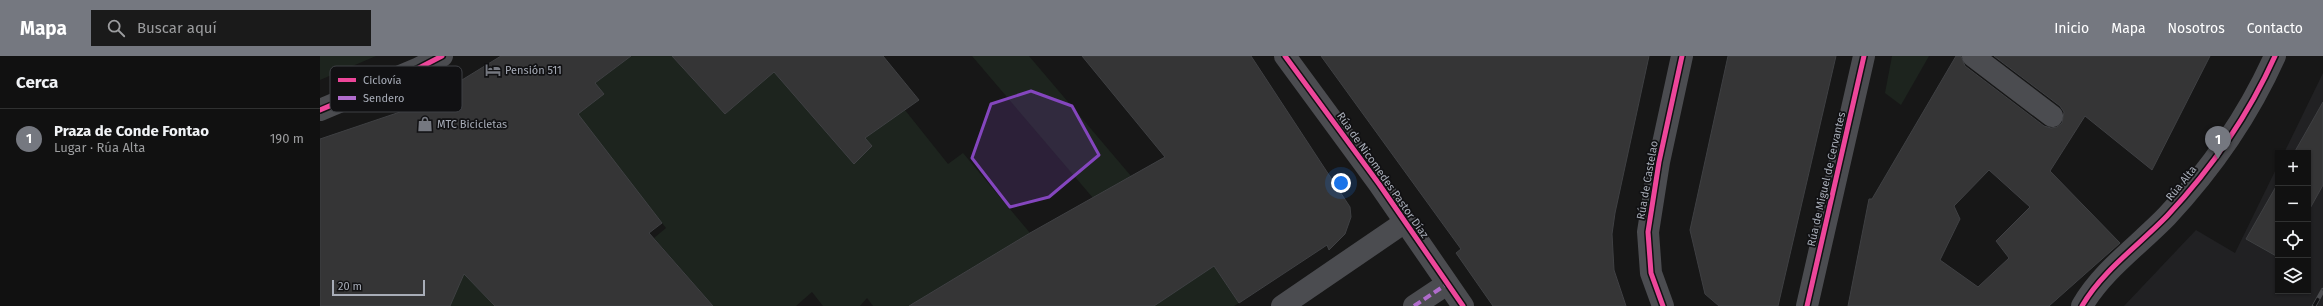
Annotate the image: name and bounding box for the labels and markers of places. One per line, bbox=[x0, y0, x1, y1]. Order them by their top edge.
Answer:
hotel icon: Pensión 511 bbox=[484, 61, 502, 79]
place label: Pensión 511 bbox=[505, 64, 562, 77]
shop icon: MTC Bicicletas bbox=[416, 115, 434, 133]
place label: MTC Bicicletas bbox=[437, 118, 507, 131]
pin: 1 bbox=[2205, 126, 2231, 159]

